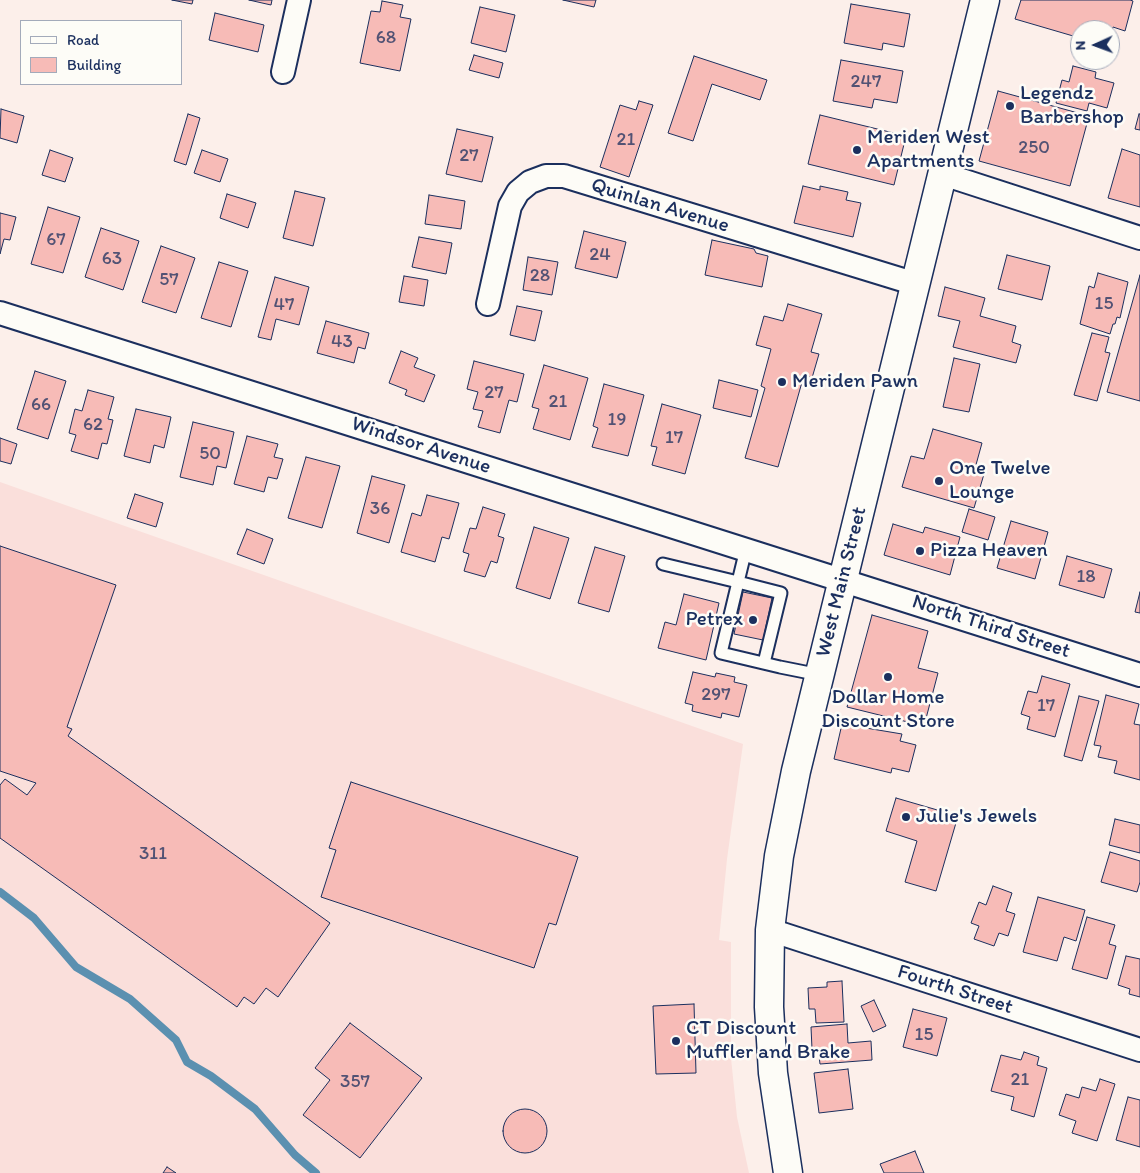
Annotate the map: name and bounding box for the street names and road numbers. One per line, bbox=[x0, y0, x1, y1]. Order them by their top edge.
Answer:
street label: Quinlan Avenue bbox=[588, 173, 732, 239]
street label: Windsor Avenue bbox=[348, 412, 494, 480]
street label: West Main Street bbox=[811, 504, 873, 660]
street label: North Third Street bbox=[909, 590, 1073, 664]
street label: Fourth Street bbox=[894, 959, 1016, 1021]

